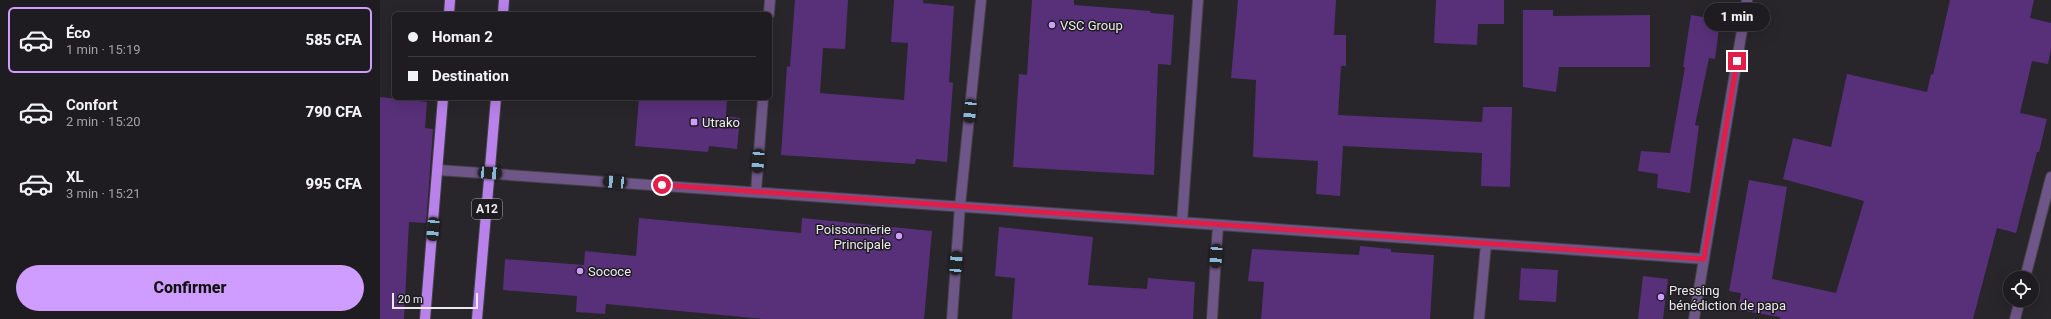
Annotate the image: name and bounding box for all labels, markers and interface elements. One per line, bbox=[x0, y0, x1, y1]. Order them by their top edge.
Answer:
callout: 1 min bbox=[1704, 3, 1770, 31]
text: 1 min bbox=[1721, 9, 1753, 24]
place label: VSC Group bbox=[1060, 18, 1123, 33]
marker: VSC Group bbox=[1047, 20, 1057, 30]
icon: car bbox=[18, 22, 54, 58]
text: Éco bbox=[66, 24, 91, 42]
text: Homan 2 bbox=[432, 28, 493, 46]
text: 585 CFA bbox=[306, 31, 362, 49]
text: 1 min · 15:19 bbox=[66, 42, 141, 57]
route end bbox=[1728, 52, 1746, 70]
text: Destination bbox=[432, 67, 509, 85]
icon: car bbox=[18, 94, 54, 130]
text: Confort bbox=[66, 96, 117, 114]
car bbox=[963, 98, 977, 124]
text: 790 CFA bbox=[306, 103, 362, 121]
text: 2 min · 15:20 bbox=[66, 114, 141, 129]
place label: Utrako bbox=[702, 115, 740, 130]
marker: Utrako bbox=[689, 117, 699, 127]
car bbox=[751, 149, 765, 173]
icon: car bbox=[18, 166, 54, 202]
car bbox=[478, 166, 502, 180]
text: XL bbox=[66, 168, 84, 186]
text: 995 CFA bbox=[306, 175, 362, 193]
car bbox=[603, 175, 627, 189]
route start bbox=[653, 176, 671, 194]
text: 3 min · 15:21 bbox=[66, 186, 141, 201]
road number: A12 bbox=[472, 199, 502, 219]
car bbox=[426, 217, 440, 241]
place label: Poissonnerie Principale bbox=[816, 222, 891, 252]
marker: Poissonnerie Principale bbox=[894, 231, 904, 241]
car bbox=[1209, 244, 1223, 268]
car bbox=[949, 251, 963, 275]
place label: Sococe bbox=[588, 264, 631, 279]
button: Confirmer bbox=[16, 265, 364, 311]
marker: Sococe bbox=[575, 266, 585, 276]
map controls bbox=[2003, 271, 2039, 307]
button: locate bbox=[2003, 271, 2039, 307]
place label: Pressing bénédiction de papa bbox=[1669, 283, 1786, 313]
scale bar bbox=[392, 291, 478, 310]
marker: Pressing bénédiction de papa bbox=[1656, 292, 1666, 302]
text: 20 m bbox=[398, 293, 423, 306]

